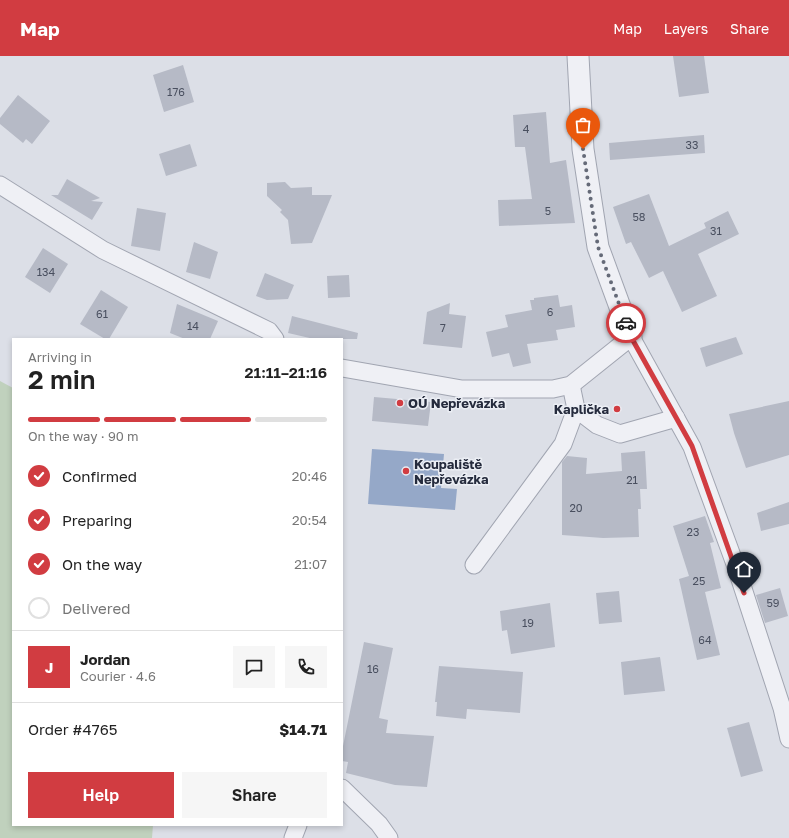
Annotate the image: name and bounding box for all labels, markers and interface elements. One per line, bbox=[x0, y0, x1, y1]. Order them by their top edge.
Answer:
text: Map bbox=[20, 17, 60, 40]
text: Map bbox=[613, 20, 642, 37]
text: Layers bbox=[664, 20, 708, 37]
text: Share bbox=[730, 20, 769, 37]
house number: 176 bbox=[167, 85, 185, 98]
pin bbox=[566, 108, 600, 149]
icon: bag bbox=[572, 114, 594, 136]
house number: 4 bbox=[523, 122, 530, 135]
house number: 33 bbox=[686, 138, 698, 151]
house number: 5 bbox=[545, 204, 551, 217]
house number: 58 bbox=[632, 210, 646, 223]
house number: 31 bbox=[710, 224, 722, 237]
house number: 134 bbox=[37, 265, 56, 278]
courier bbox=[606, 303, 646, 343]
house number: 6 bbox=[547, 305, 554, 318]
house number: 61 bbox=[96, 307, 108, 320]
icon: car bbox=[615, 312, 637, 334]
house number: 14 bbox=[187, 319, 199, 332]
house number: 7 bbox=[440, 321, 446, 334]
text: Arriving in bbox=[28, 349, 92, 365]
text: 21:11–21:16 bbox=[245, 363, 327, 381]
text: 2 min bbox=[28, 364, 96, 395]
place label: OÚ Nepřevázka bbox=[408, 395, 506, 411]
marker: OÚ Nepřevázka bbox=[395, 398, 405, 408]
place label: Kaplička bbox=[554, 401, 609, 417]
marker: Kaplička bbox=[612, 404, 622, 414]
text: On the way · 90 m bbox=[28, 428, 139, 444]
place label: Koupaliště Nepřevázka bbox=[414, 456, 489, 487]
icon: check bbox=[28, 465, 50, 487]
marker: Koupaliště Nepřevázka bbox=[401, 466, 411, 476]
text: Confirmed bbox=[62, 467, 137, 485]
text: 20:46 bbox=[292, 468, 327, 484]
house number: 21 bbox=[626, 473, 638, 486]
house number: 20 bbox=[569, 501, 583, 514]
icon: check bbox=[28, 509, 50, 531]
text: Preparing bbox=[62, 511, 132, 529]
text: 20:54 bbox=[292, 512, 327, 528]
house number: 23 bbox=[687, 525, 699, 538]
pin bbox=[727, 552, 761, 593]
icon: check bbox=[28, 553, 50, 575]
text: On the way bbox=[62, 555, 142, 573]
text: 21:07 bbox=[294, 556, 327, 572]
icon: home bbox=[733, 558, 755, 580]
house number: 25 bbox=[693, 574, 705, 587]
house number: 59 bbox=[766, 596, 780, 609]
text: Delivered bbox=[62, 599, 130, 617]
house number: 19 bbox=[522, 616, 534, 629]
house number: 64 bbox=[698, 633, 712, 646]
button: chat bbox=[233, 646, 275, 688]
button: phone bbox=[285, 646, 327, 688]
text: Jordan bbox=[80, 650, 130, 668]
text: J bbox=[45, 658, 53, 676]
house number: 16 bbox=[367, 662, 379, 675]
text: Courier · 4.6 bbox=[80, 668, 156, 684]
text: Order #4765 bbox=[28, 720, 117, 738]
text: $14.71 bbox=[279, 720, 327, 738]
button: Help bbox=[28, 772, 174, 818]
button: Share bbox=[182, 772, 327, 818]

